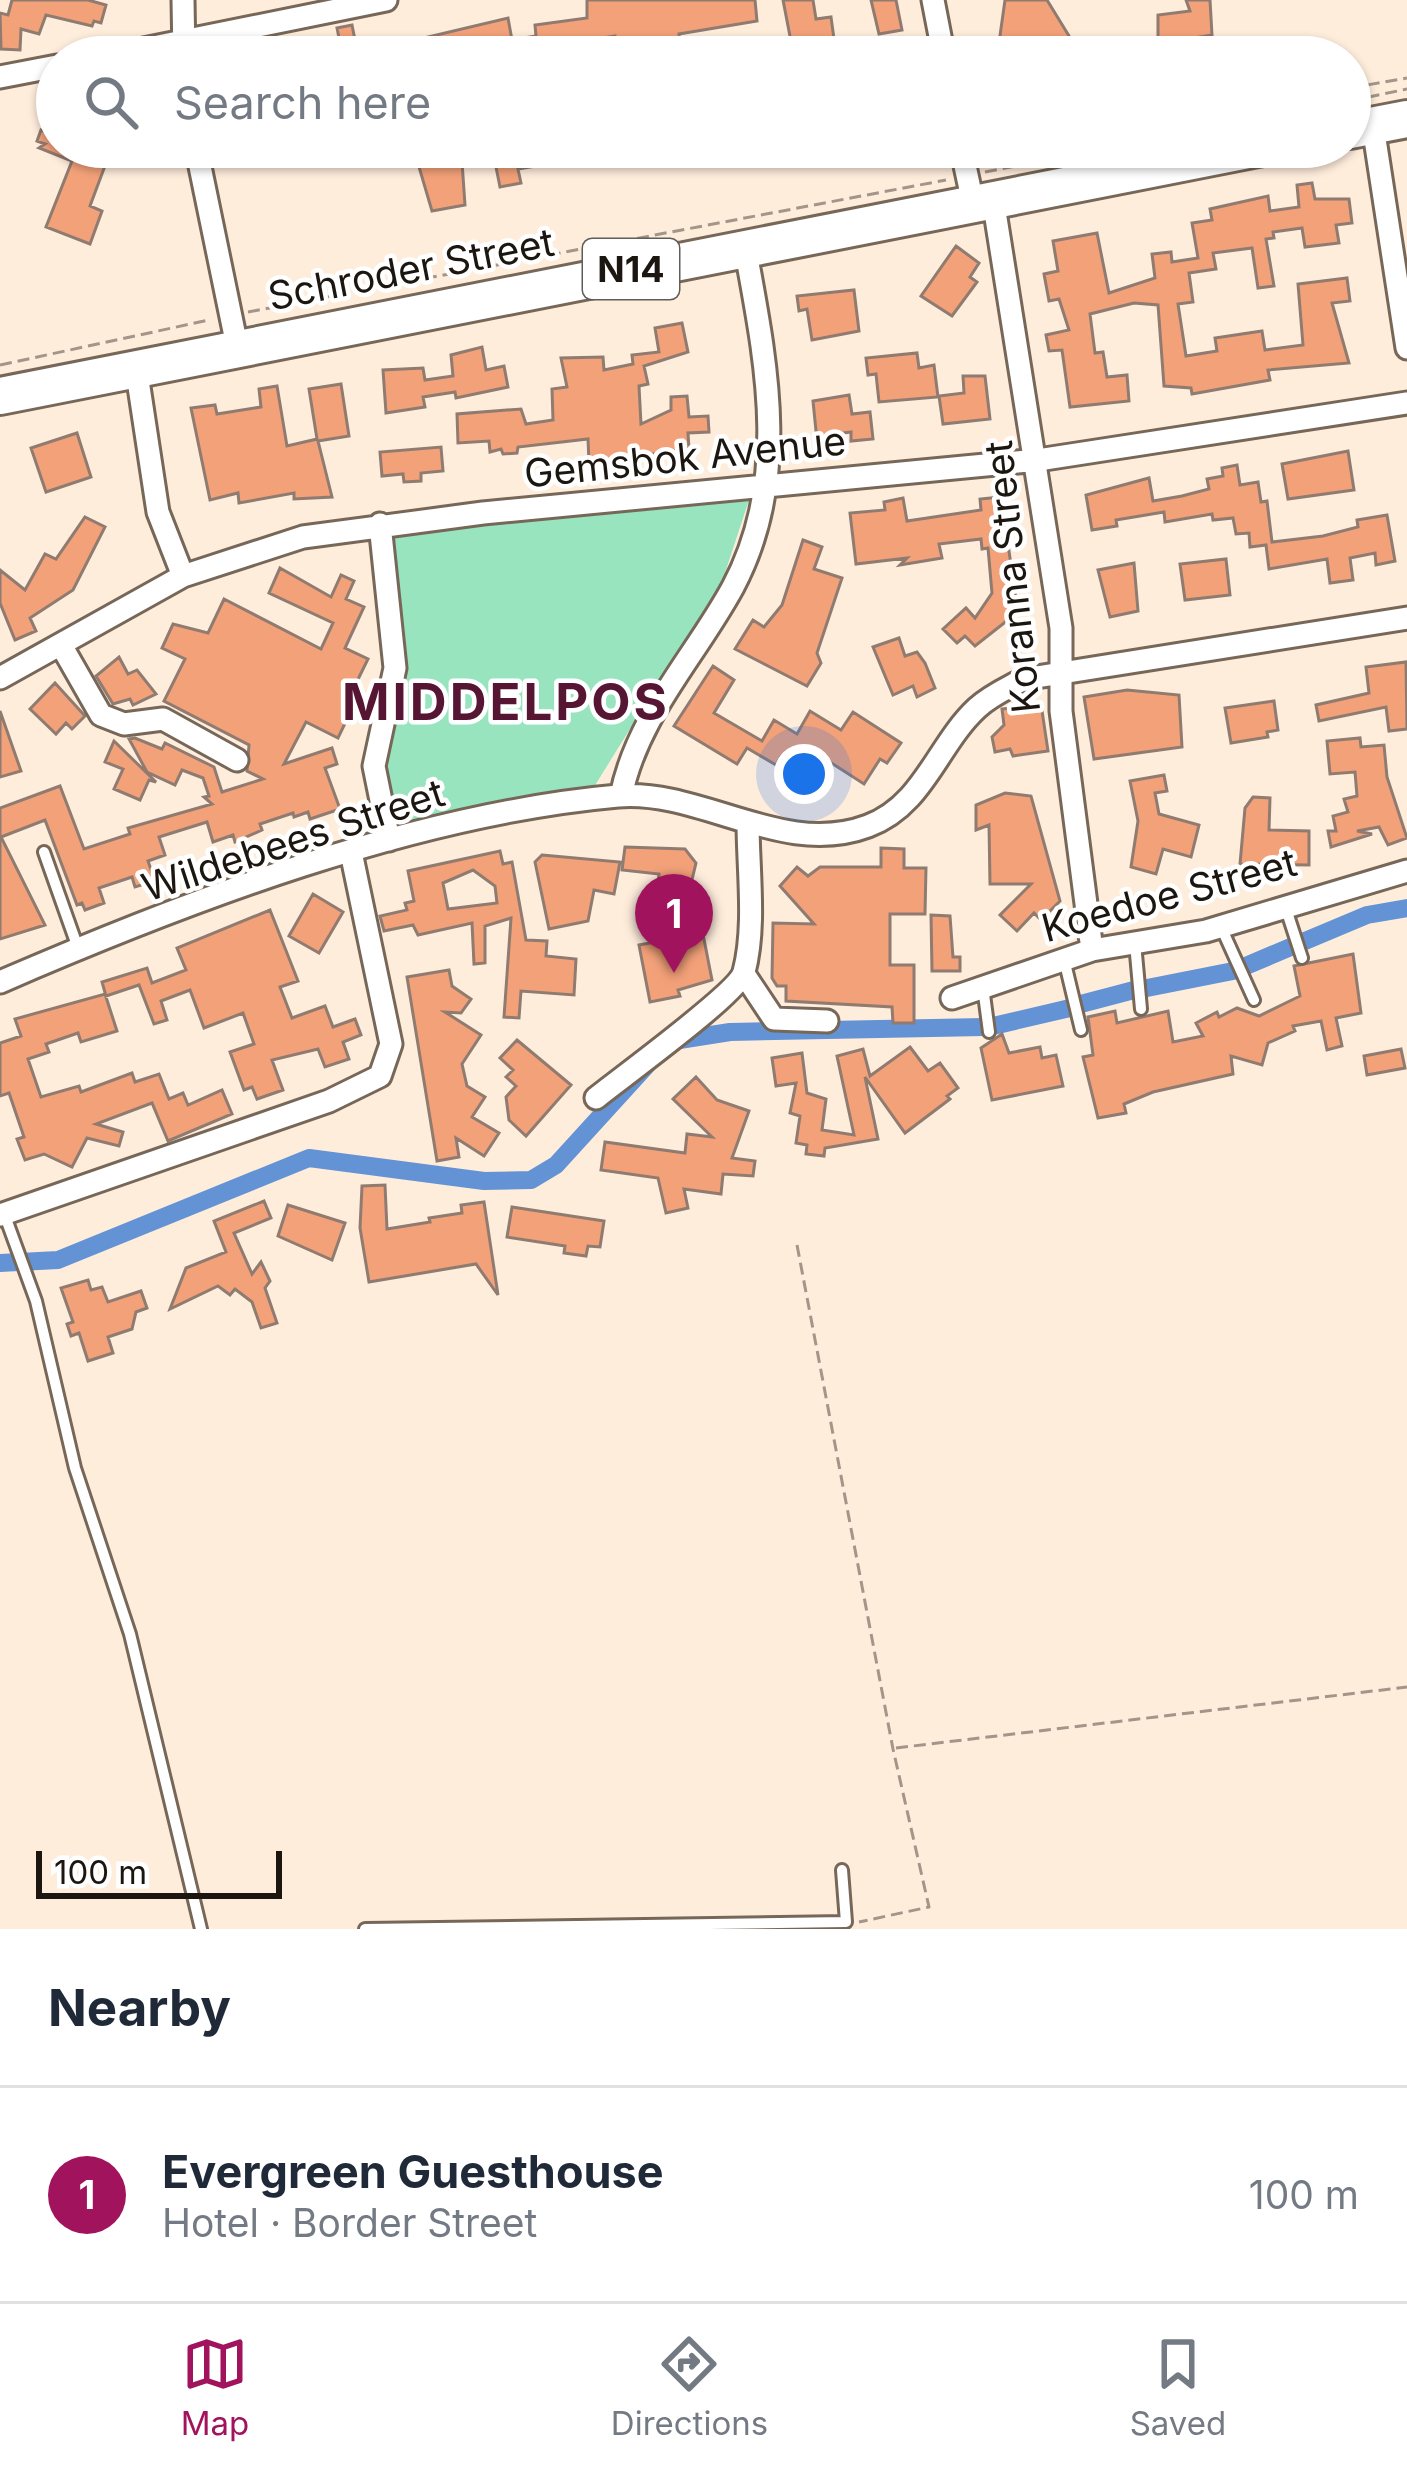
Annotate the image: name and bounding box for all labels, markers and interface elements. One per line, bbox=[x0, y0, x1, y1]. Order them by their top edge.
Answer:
search box bbox=[36, 36, 1371, 168]
icon: search bbox=[78, 69, 144, 135]
text: Search here bbox=[174, 75, 431, 130]
street label: Schroder Street bbox=[264, 218, 558, 319]
road number: N14 bbox=[583, 239, 679, 299]
street label: Gemsbok Avenue bbox=[522, 416, 848, 497]
street label: Koranna Street bbox=[974, 439, 1049, 716]
district label: MIDDELPOS bbox=[342, 671, 670, 732]
your location bbox=[774, 744, 834, 804]
street label: Wildebees Street bbox=[136, 769, 450, 911]
street label: Koedoe Street bbox=[1036, 838, 1301, 951]
pin: 1 bbox=[635, 874, 713, 973]
scale bar bbox=[36, 1845, 282, 1898]
text: 100 m bbox=[54, 1852, 147, 1892]
text: Nearby bbox=[48, 1977, 231, 2038]
text: Evergreen Guesthouse bbox=[162, 2144, 664, 2199]
text: 1 bbox=[79, 2171, 95, 2218]
text: 100 m bbox=[1249, 2171, 1359, 2218]
text: Hotel · Border Street bbox=[162, 2199, 537, 2246]
tab: Map bbox=[181, 2331, 249, 2443]
tab: Directions bbox=[611, 2331, 768, 2443]
tab: Saved bbox=[1130, 2331, 1226, 2443]

